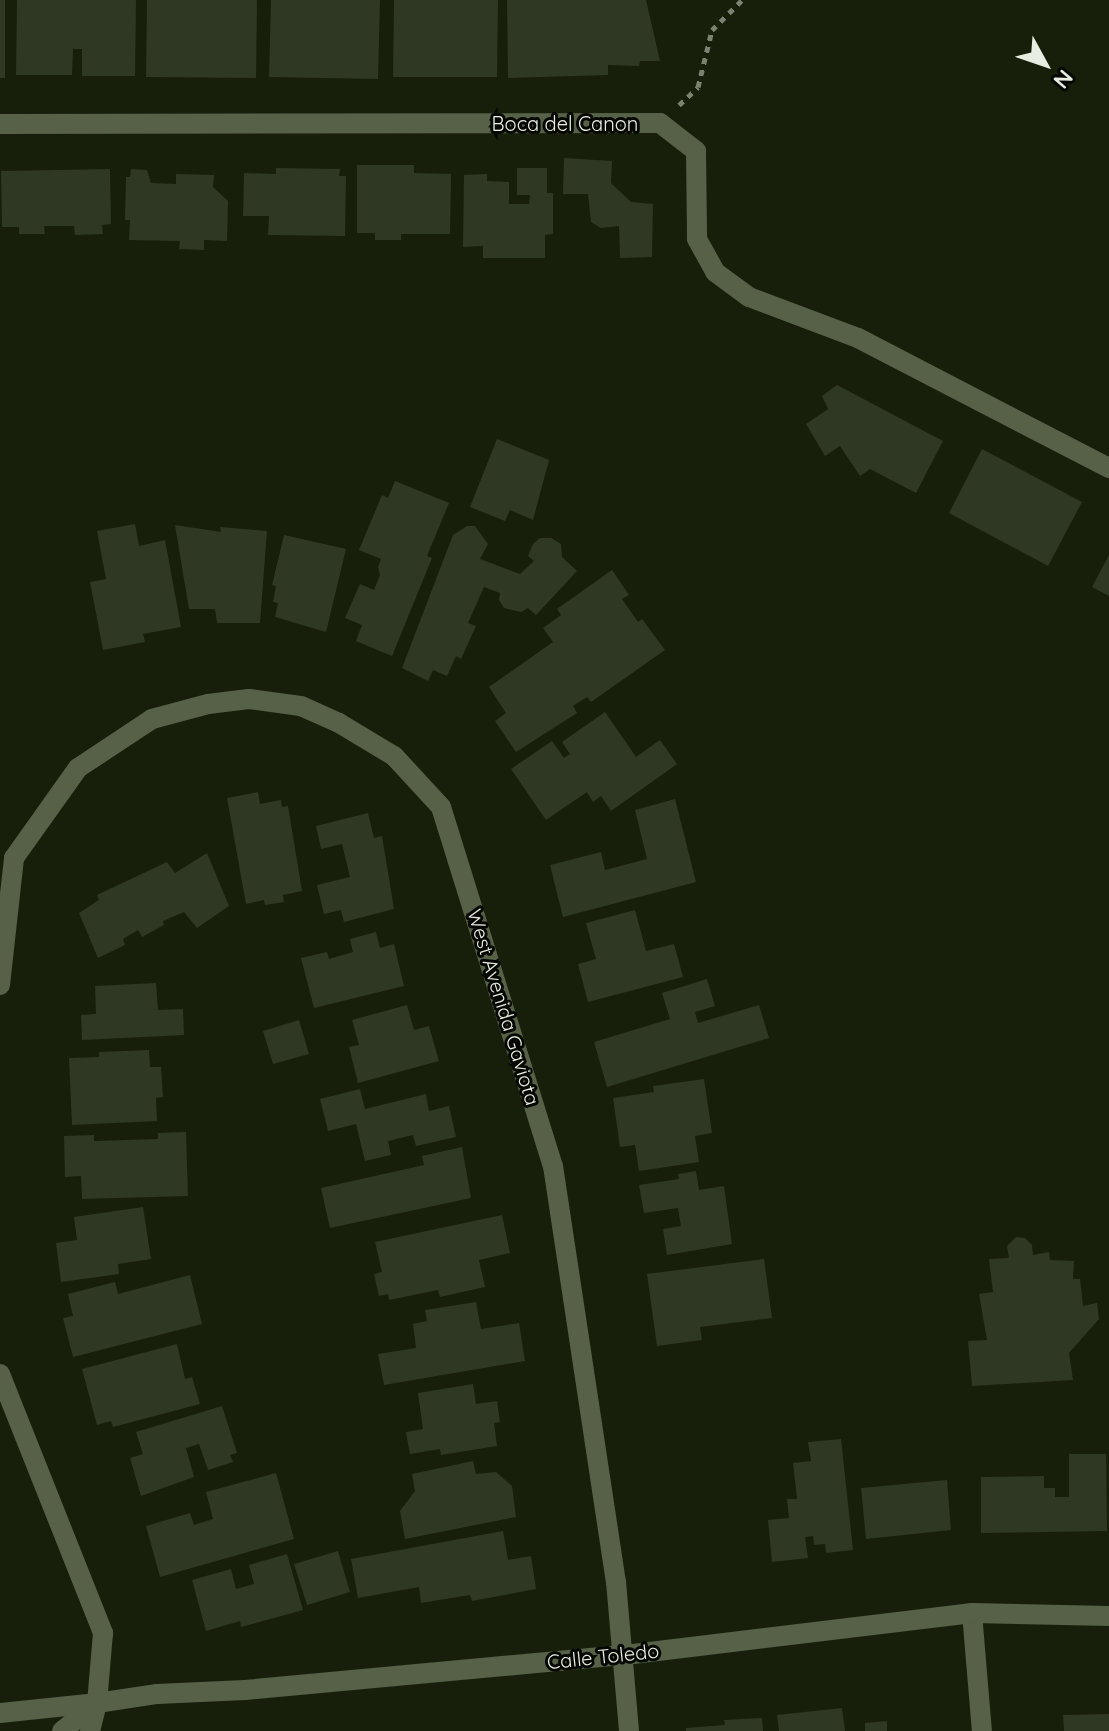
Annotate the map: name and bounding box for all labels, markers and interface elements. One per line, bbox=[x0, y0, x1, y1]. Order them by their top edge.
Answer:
north arrow bbox=[1005, 24, 1085, 104]
text: N bbox=[1047, 64, 1079, 95]
street label: Boca del Canon bbox=[492, 111, 638, 135]
street label: West Avenida Gaviota bbox=[463, 906, 545, 1108]
street label: Calle Toledo bbox=[546, 1638, 660, 1674]

